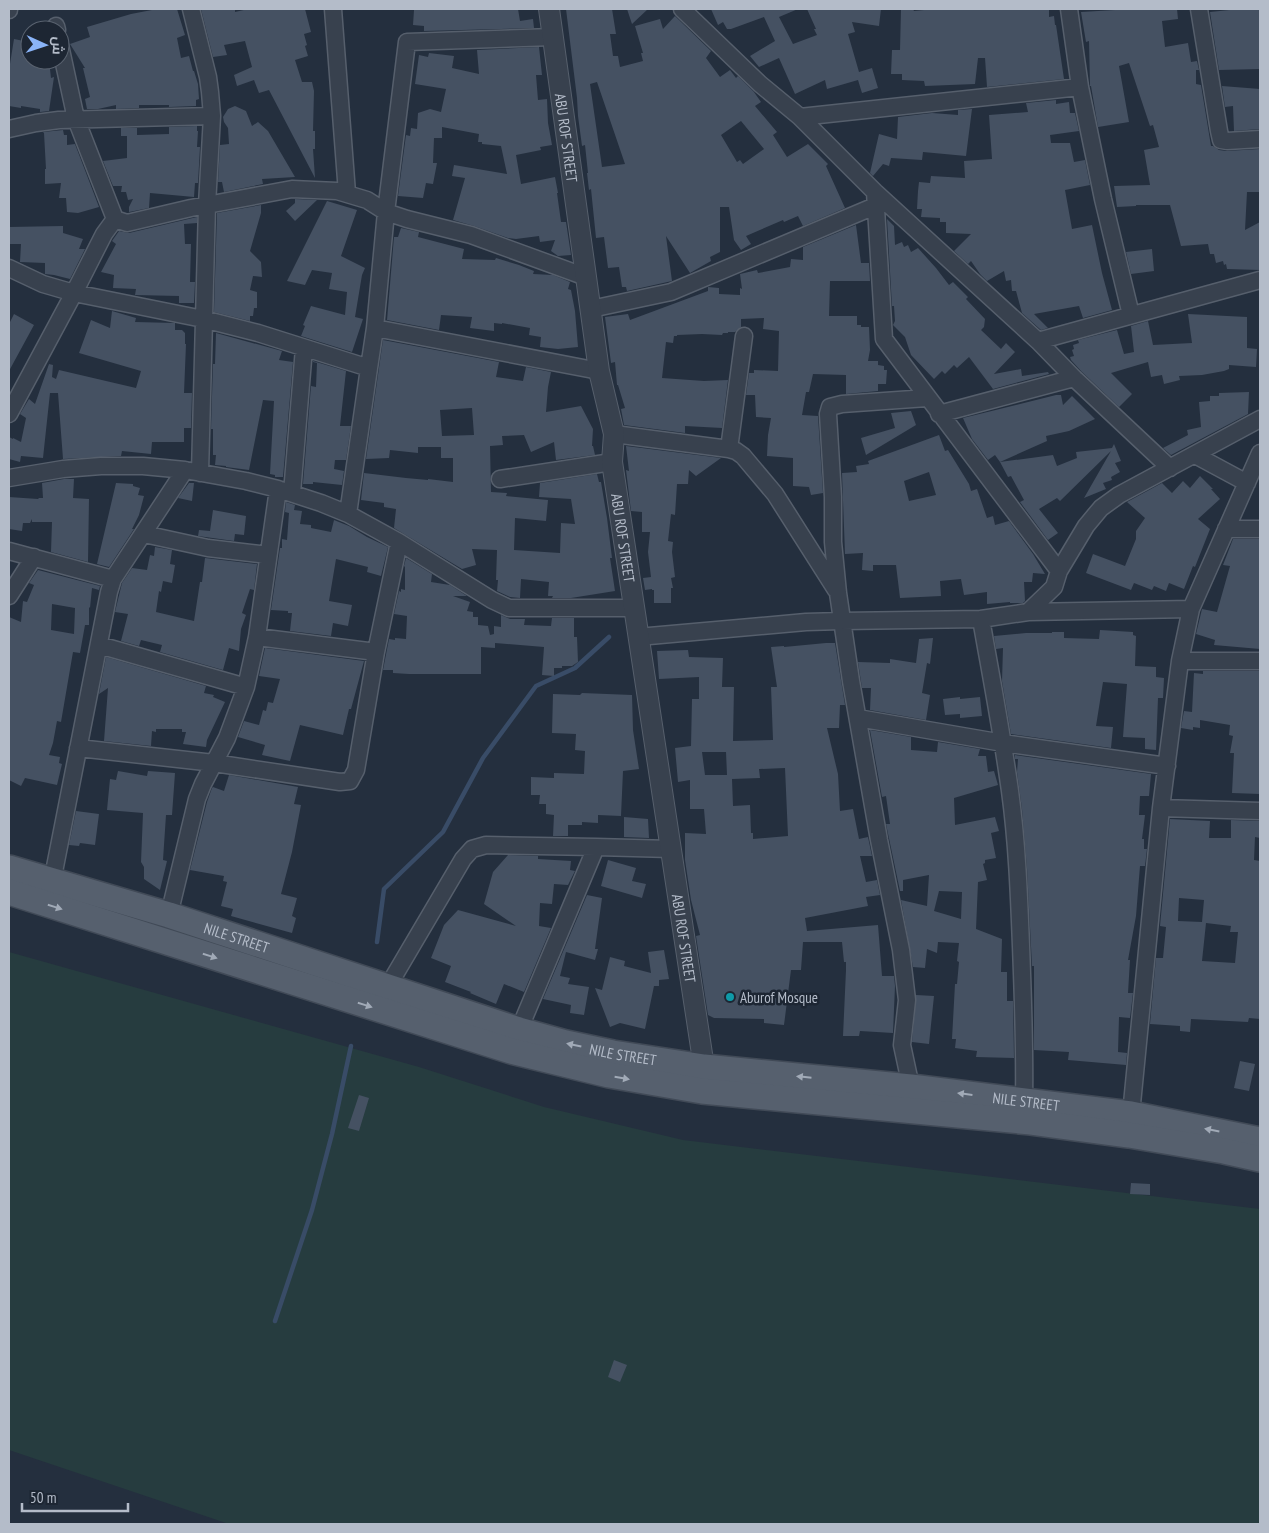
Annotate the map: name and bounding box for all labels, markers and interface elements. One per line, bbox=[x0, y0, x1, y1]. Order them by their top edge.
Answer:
north arrow bbox=[20, 20, 70, 70]
text: ش bbox=[49, 36, 67, 55]
street label: ABU ROF STREET bbox=[551, 92, 582, 184]
street label: ABU ROF STREET bbox=[607, 492, 640, 584]
street label: ABU ROF STREET bbox=[668, 893, 701, 984]
one-way arrow bbox=[48, 904, 63, 911]
street label: NILE STREET bbox=[202, 918, 272, 957]
one-way arrow bbox=[203, 953, 218, 960]
place label: Aburof Mosque bbox=[740, 988, 818, 1007]
marker: Aburof Mosque bbox=[724, 991, 736, 1003]
one-way arrow bbox=[358, 1001, 373, 1009]
street label: NILE STREET bbox=[588, 1039, 658, 1069]
one-way arrow bbox=[565, 1040, 581, 1048]
one-way arrow bbox=[795, 1073, 811, 1081]
one-way arrow bbox=[615, 1074, 631, 1082]
street label: NILE STREET bbox=[992, 1088, 1061, 1115]
one-way arrow bbox=[957, 1090, 973, 1098]
one-way arrow bbox=[1205, 1126, 1220, 1134]
scale bar bbox=[22, 1480, 129, 1512]
text: 50 m bbox=[30, 1488, 56, 1507]

